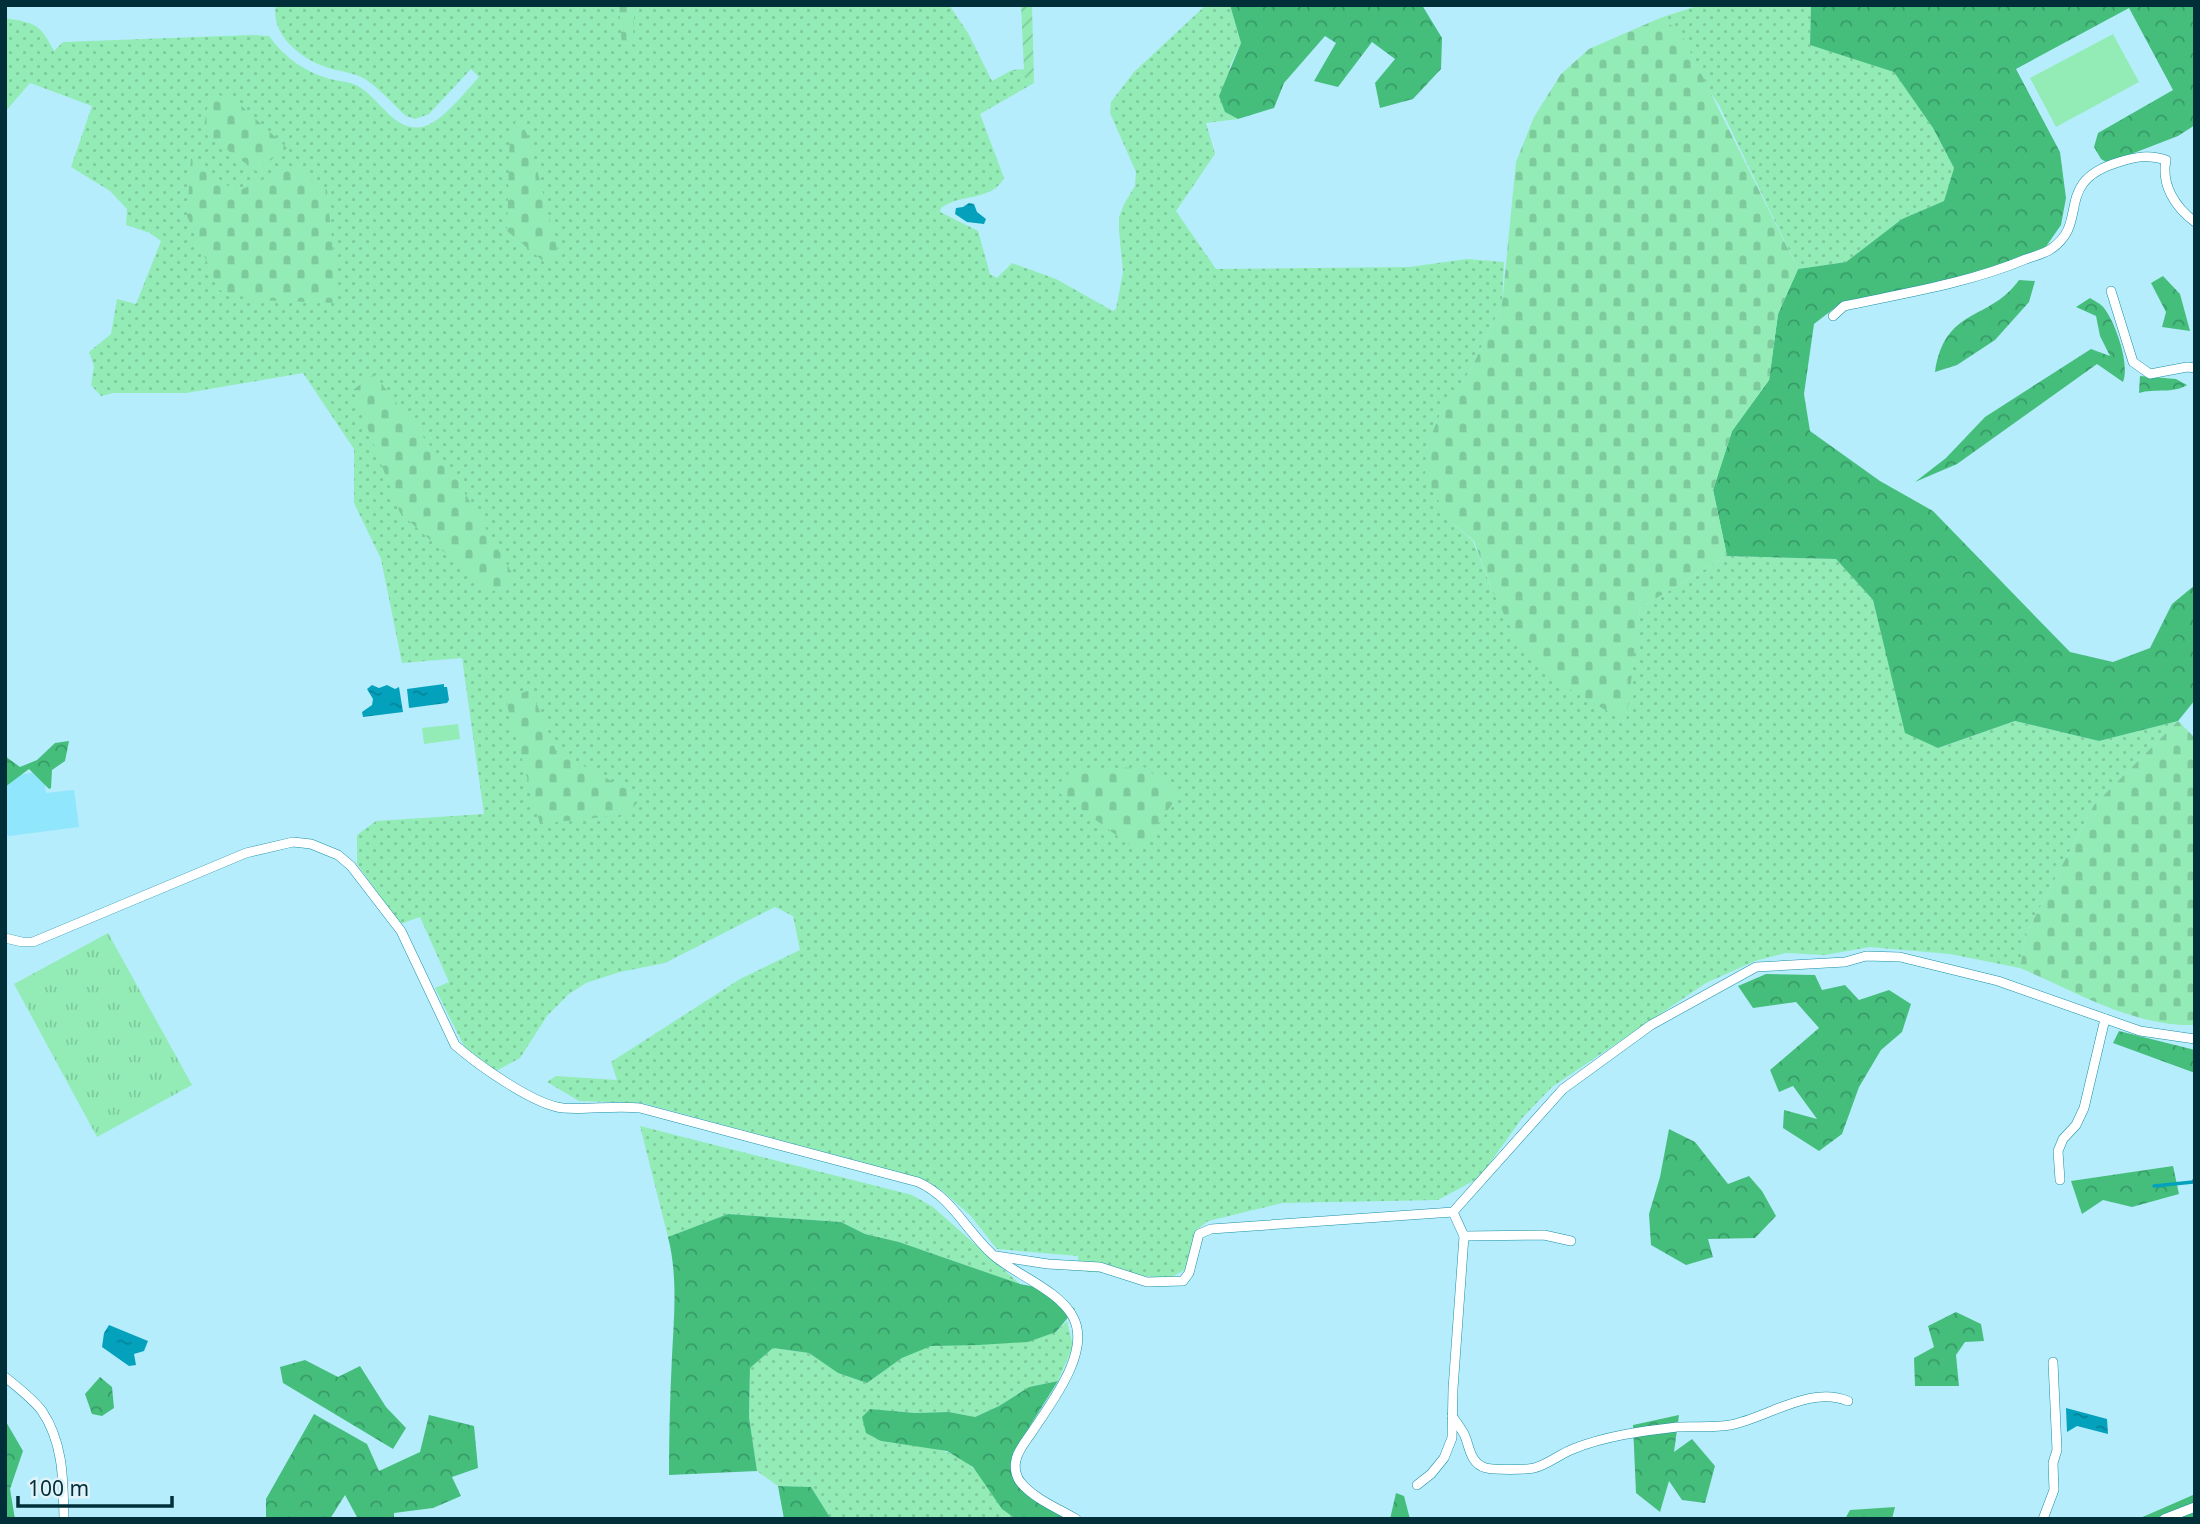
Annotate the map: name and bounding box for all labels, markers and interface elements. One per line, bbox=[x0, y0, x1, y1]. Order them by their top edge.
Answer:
scale bar bbox=[18, 1464, 172, 1508]
text: 100 m bbox=[28, 1474, 89, 1502]

